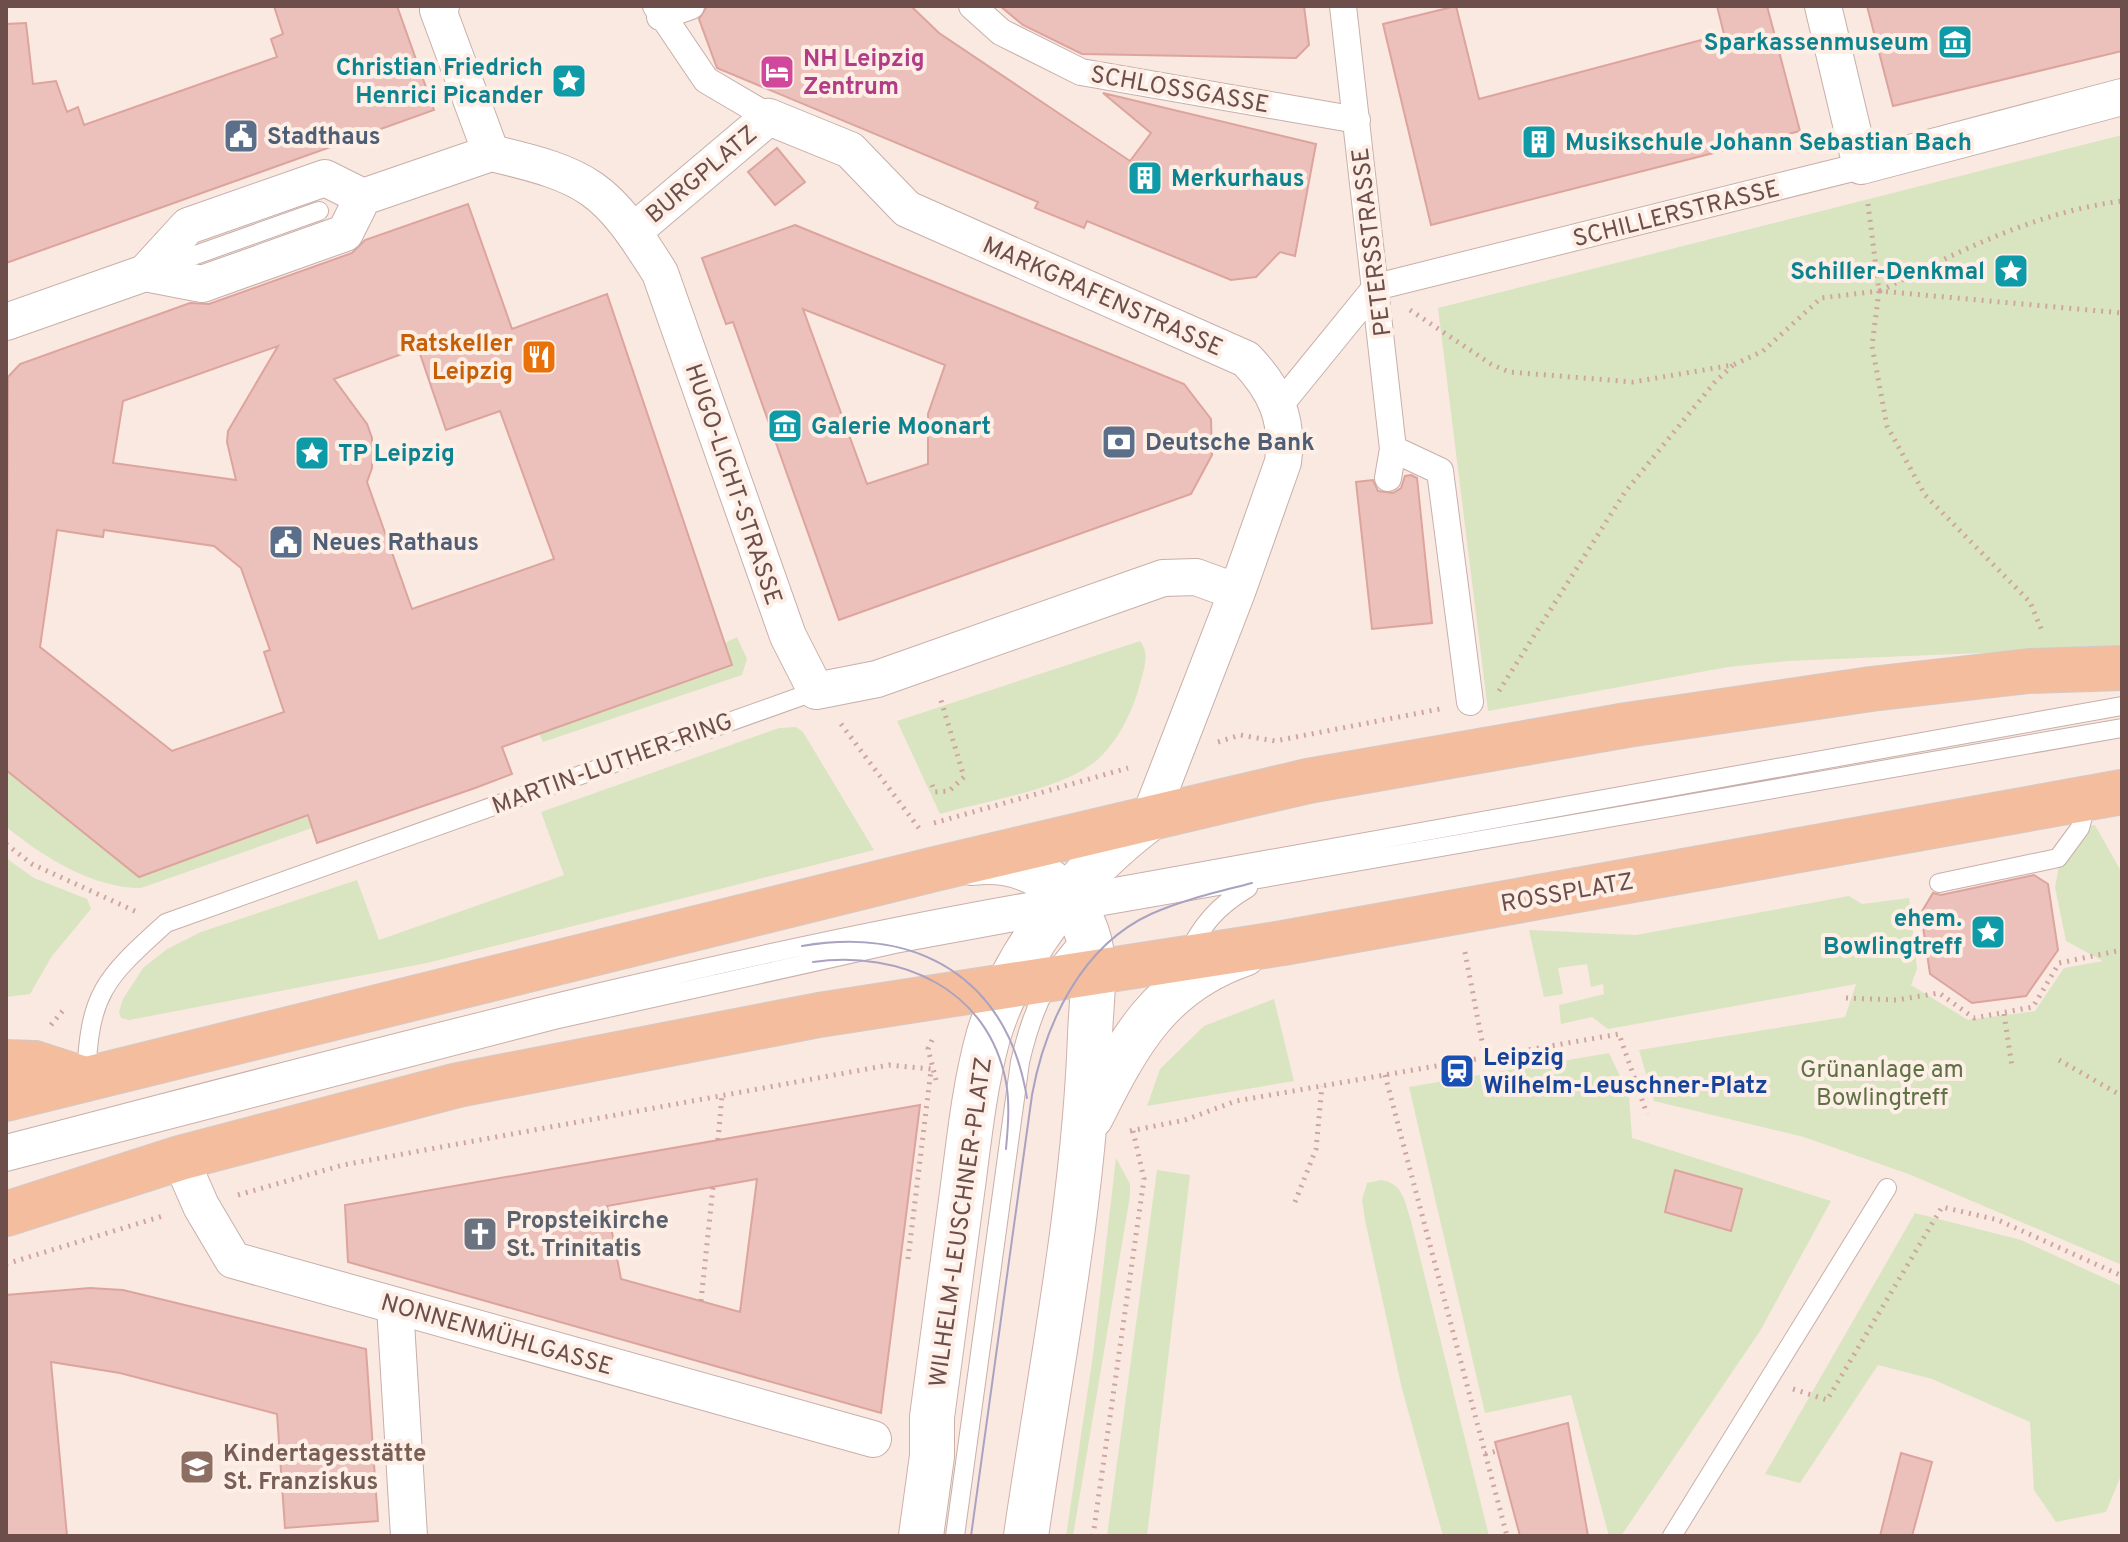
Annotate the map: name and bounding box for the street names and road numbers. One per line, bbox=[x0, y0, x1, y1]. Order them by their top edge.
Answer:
street label: SCHLOSSGASSE bbox=[1088, 60, 1271, 121]
street label: BURGPLATZ bbox=[640, 120, 764, 231]
street label: PETERSSTRASSE bbox=[1347, 146, 1399, 338]
street label: SCHILLERSTRASSE bbox=[1570, 175, 1783, 255]
street label: MARKGRAFENSTRASSE bbox=[977, 231, 1227, 364]
street label: HUGO-LICHT-STRASSE bbox=[677, 360, 787, 609]
street label: MARTIN-LUTHER-RING bbox=[488, 707, 737, 822]
street label: ROSSPLATZ bbox=[1499, 868, 1636, 920]
street label: WILHELM-LEUSCHNER-PLATZ bbox=[924, 1055, 1000, 1389]
street label: NONNENMÜHLGASSE bbox=[377, 1287, 616, 1383]

